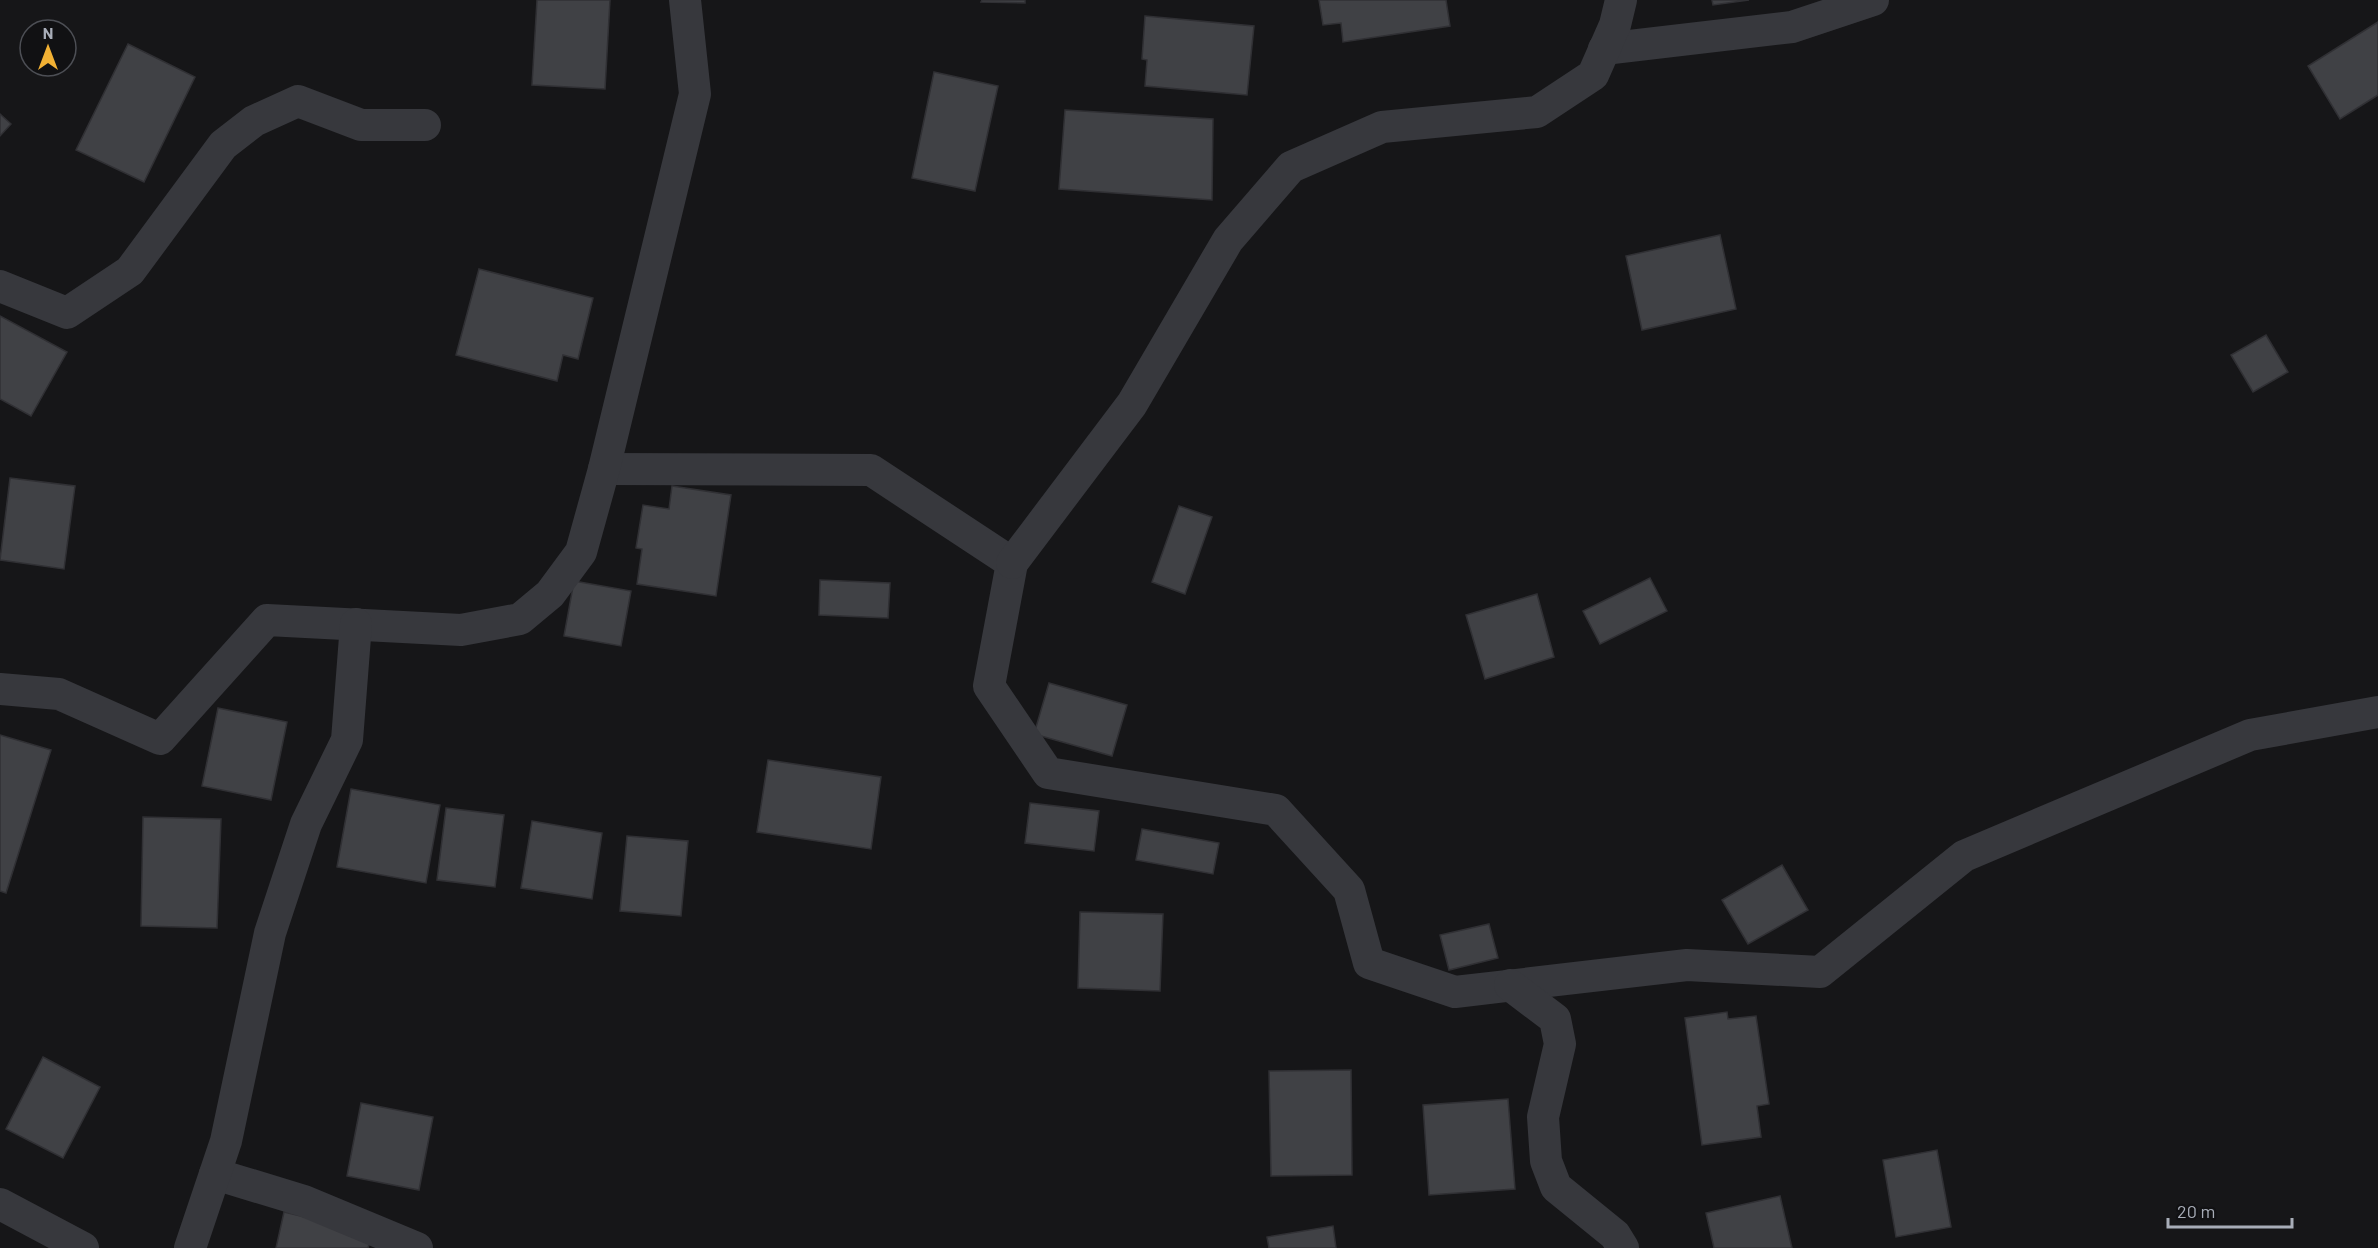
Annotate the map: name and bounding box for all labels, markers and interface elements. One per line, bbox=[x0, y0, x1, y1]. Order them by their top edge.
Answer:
north arrow bbox=[18, 18, 78, 78]
text: N bbox=[43, 23, 53, 42]
scale bar bbox=[2168, 1191, 2292, 1229]
text: 20 m bbox=[2177, 1200, 2215, 1222]

